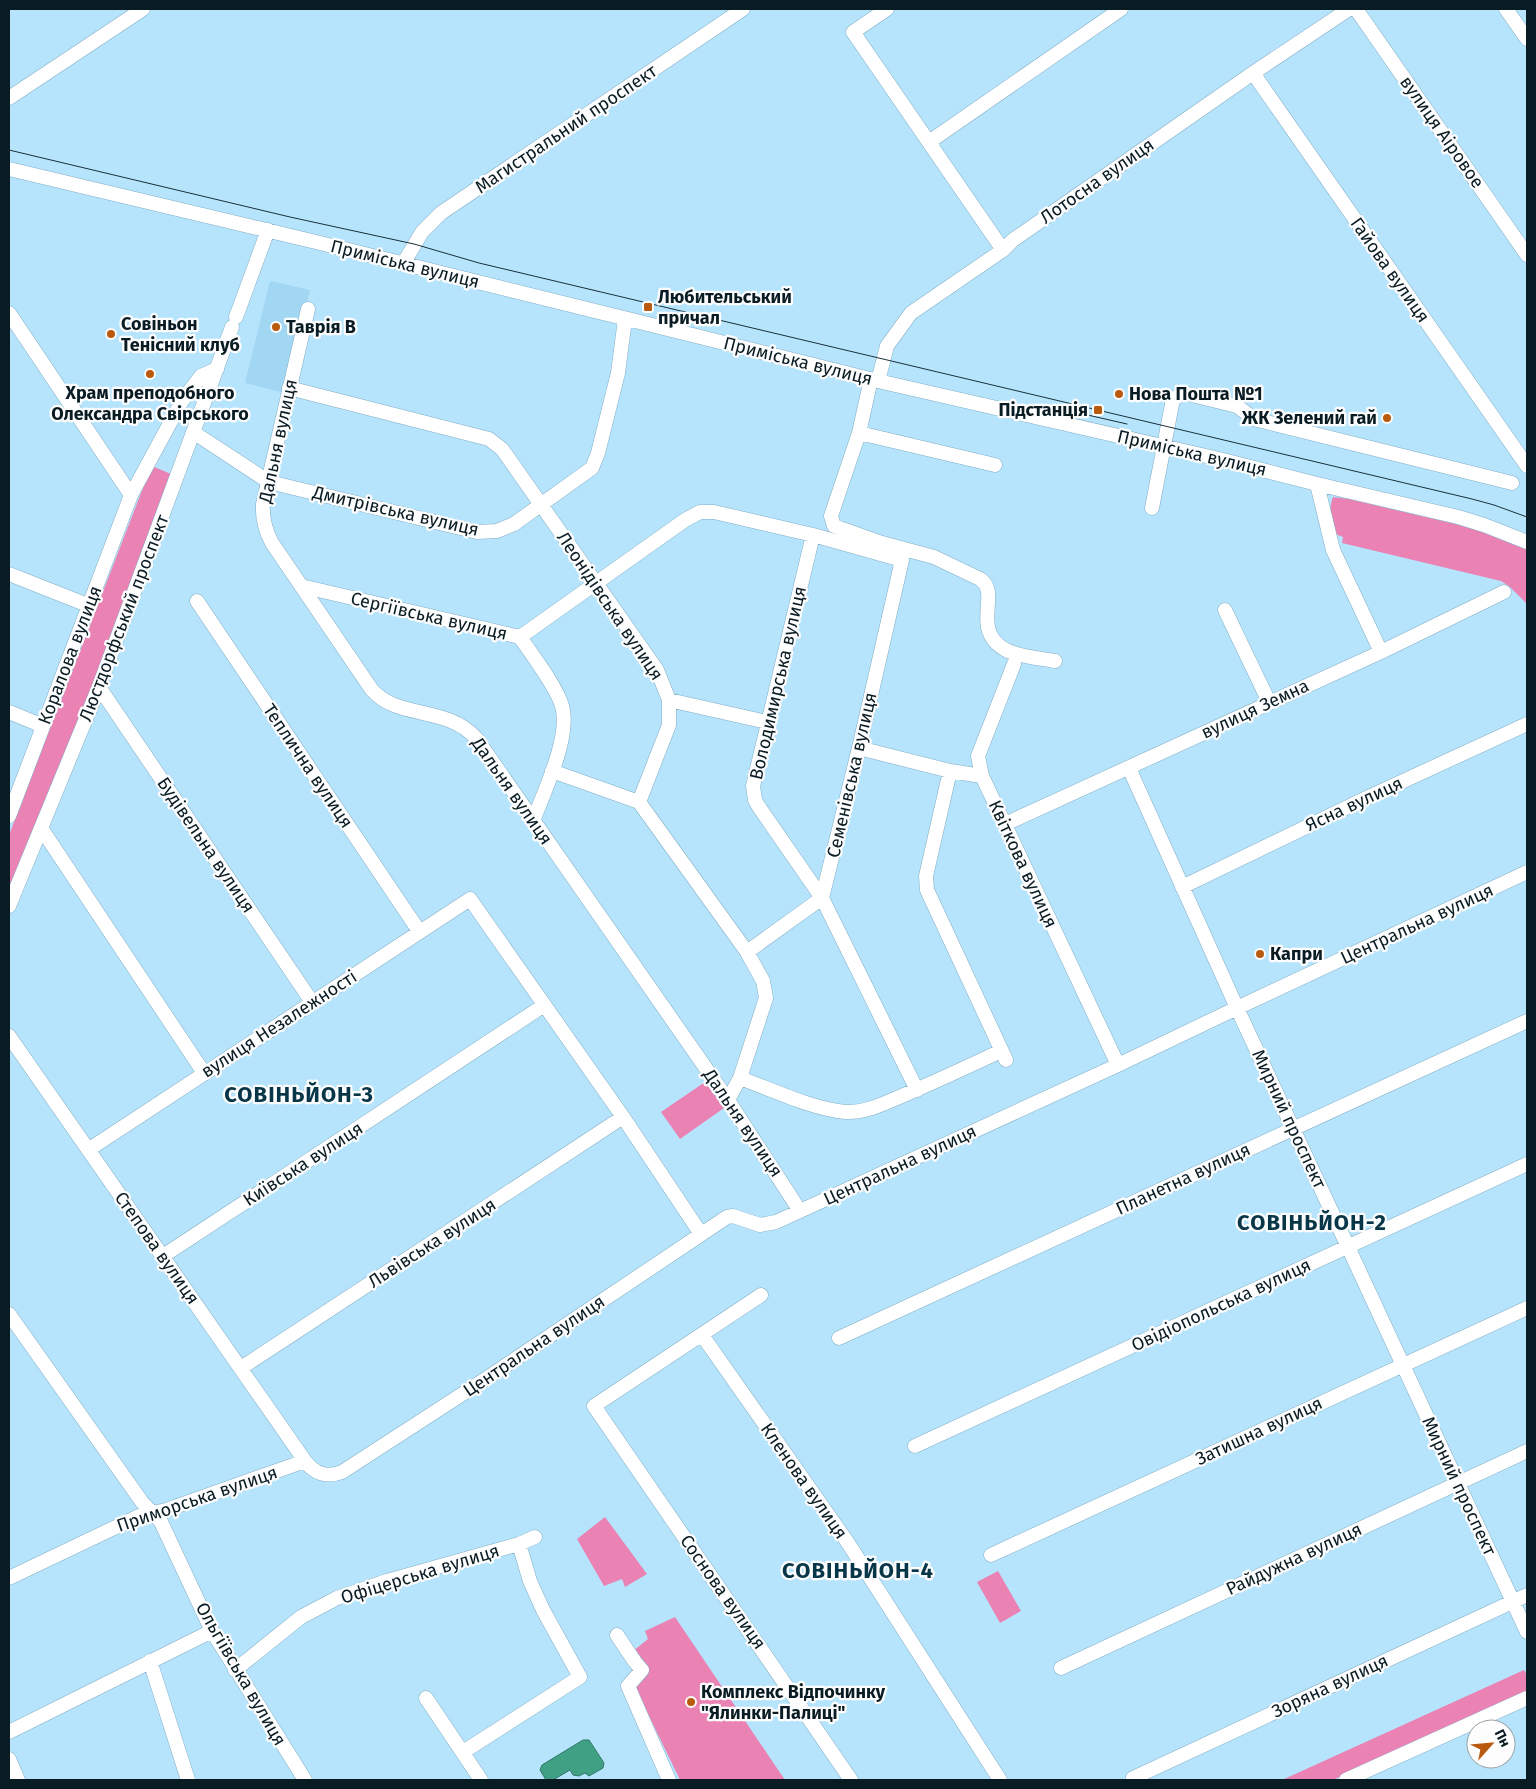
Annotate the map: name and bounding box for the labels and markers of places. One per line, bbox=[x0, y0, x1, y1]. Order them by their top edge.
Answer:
place label: Любительський причал bbox=[658, 286, 792, 329]
marker: Любительський причал bbox=[642, 301, 654, 313]
place label: Совіньон Тенісний клуб bbox=[121, 313, 240, 356]
place label: Таврія В bbox=[286, 316, 356, 338]
marker: Таврія В bbox=[270, 321, 282, 333]
marker: Совіньон Тенісний клуб bbox=[105, 328, 117, 340]
marker: Храм преподобного Олександра Свірського bbox=[144, 368, 156, 380]
place label: Храм преподобного Олександра Свірського bbox=[51, 382, 249, 425]
place label: Нова Пошта №1 bbox=[1129, 383, 1263, 405]
marker: Нова Пошта №1 bbox=[1113, 388, 1125, 400]
place label: Підстанція bbox=[998, 399, 1088, 421]
marker: Підстанція bbox=[1092, 404, 1104, 416]
place label: ЖК Зелений гай bbox=[1241, 407, 1377, 429]
marker: ЖК Зелений гай bbox=[1381, 412, 1393, 424]
place label: Капри bbox=[1270, 943, 1323, 965]
marker: Капри bbox=[1254, 948, 1266, 960]
place label: Комплекс Відпочинку "Ялинки-Палиці" bbox=[701, 1681, 886, 1724]
marker: Комплекс Відпочинку "Ялинки-Палиці" bbox=[685, 1696, 697, 1708]

